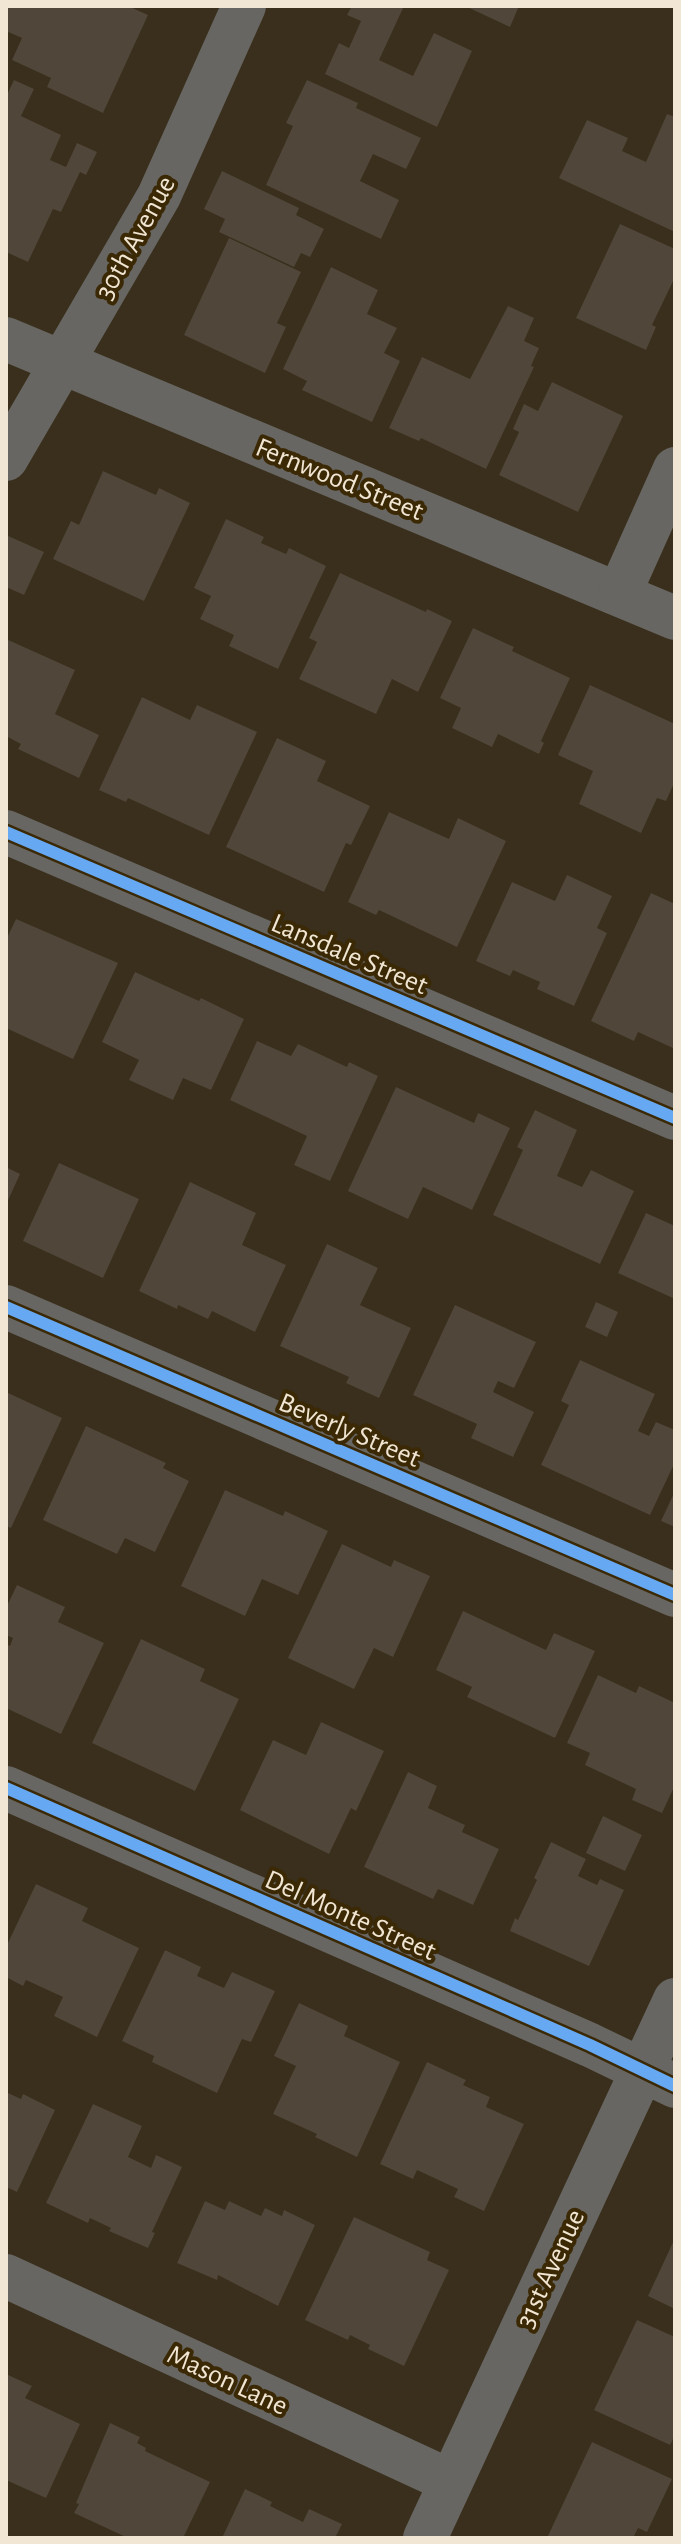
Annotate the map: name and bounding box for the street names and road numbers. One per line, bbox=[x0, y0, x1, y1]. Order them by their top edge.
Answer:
street label: 30th Avenue bbox=[91, 172, 181, 304]
street label: Fernwood Street bbox=[251, 434, 427, 526]
street label: Lansdale Street bbox=[267, 909, 432, 1000]
street label: Beverly Street bbox=[274, 1389, 424, 1473]
street label: Del Monte Street bbox=[260, 1866, 440, 1966]
street label: 31st Avenue bbox=[511, 2206, 590, 2332]
street label: Mason Lane bbox=[163, 2341, 292, 2421]

